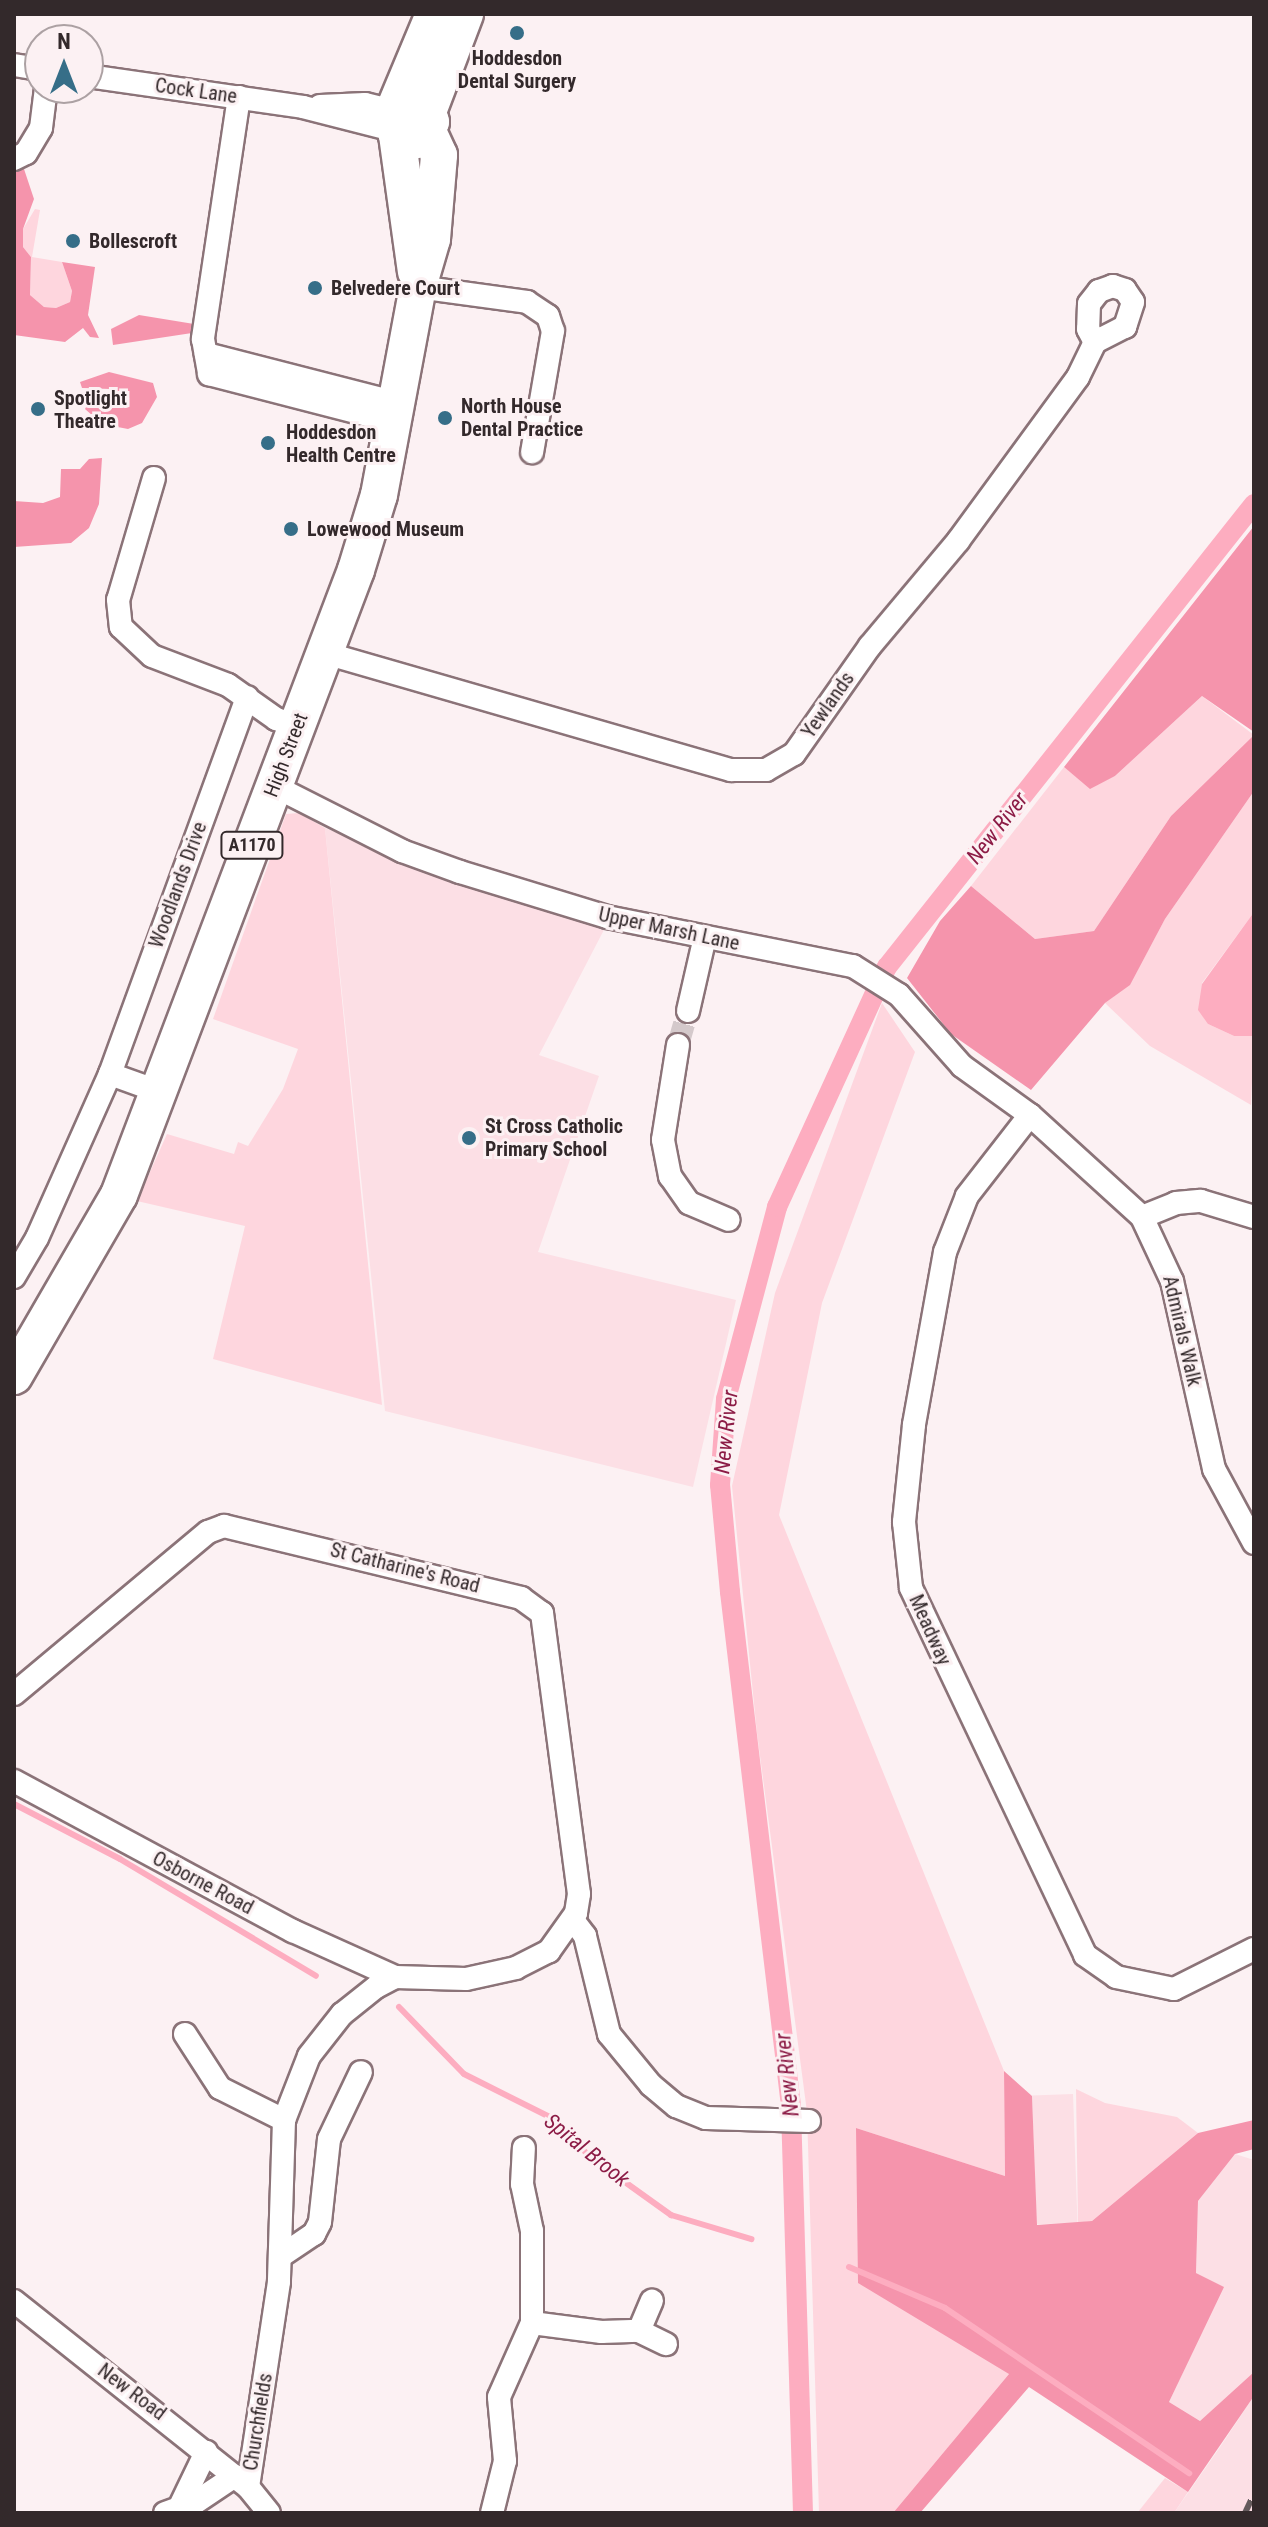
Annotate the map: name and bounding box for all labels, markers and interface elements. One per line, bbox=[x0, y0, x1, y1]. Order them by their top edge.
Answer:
north arrow bbox=[24, 24, 104, 104]
marker: Hoddesdon Dental Surgery bbox=[508, 24, 526, 42]
text: N bbox=[57, 29, 71, 54]
place label: Hoddesdon Dental Surgery bbox=[458, 46, 576, 93]
street label: Cock Lane bbox=[154, 73, 238, 109]
place label: Bollescroft bbox=[89, 229, 177, 253]
marker: Bollescroft bbox=[64, 232, 82, 250]
place label: Belvedere Court bbox=[331, 276, 460, 300]
marker: Belvedere Court bbox=[306, 279, 324, 297]
place label: Spotlight Theatre bbox=[54, 386, 127, 433]
place label: North House Dental Practice bbox=[461, 394, 583, 441]
marker: Spotlight Theatre bbox=[29, 400, 47, 418]
marker: North House Dental Practice bbox=[436, 409, 454, 427]
place label: Hoddesdon Health Centre bbox=[286, 420, 396, 467]
marker: Hoddesdon Health Centre bbox=[257, 432, 279, 454]
place label: Lowewood Museum bbox=[307, 517, 464, 541]
marker: Lowewood Museum bbox=[282, 520, 300, 538]
street label: Yewlands bbox=[797, 667, 859, 743]
street label: High Street bbox=[259, 710, 313, 800]
water label: New River bbox=[961, 787, 1033, 869]
street label: Woodlands Drive bbox=[144, 819, 212, 951]
road number: A1170 bbox=[220, 831, 284, 859]
street label: Upper Marsh Lane bbox=[596, 902, 742, 956]
place label: St Cross Catholic Primary School bbox=[485, 1114, 623, 1161]
marker: St Cross Catholic Primary School bbox=[460, 1129, 478, 1147]
street label: Admirals Walk bbox=[1158, 1273, 1206, 1389]
water label: New River bbox=[708, 1389, 744, 1475]
street label: St Catharine's Road bbox=[328, 1538, 482, 1598]
street label: Meadway bbox=[904, 1591, 956, 1669]
street label: Osborne Road bbox=[148, 1846, 258, 1920]
water label: New River bbox=[769, 2032, 805, 2118]
water label: Spital Brook bbox=[539, 2108, 635, 2192]
street label: New Road bbox=[93, 2358, 171, 2426]
street label: Churchfields bbox=[238, 2372, 278, 2472]

